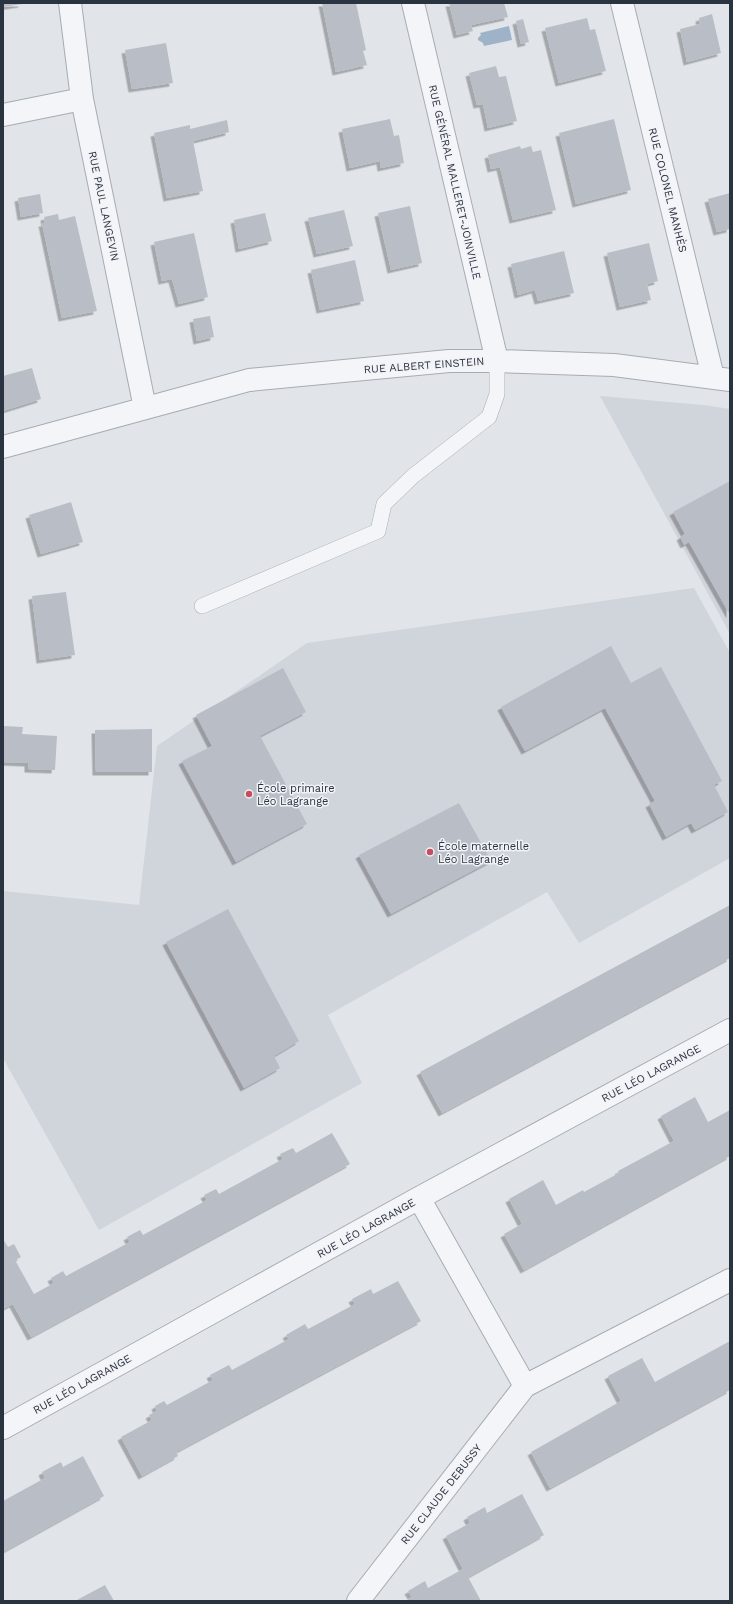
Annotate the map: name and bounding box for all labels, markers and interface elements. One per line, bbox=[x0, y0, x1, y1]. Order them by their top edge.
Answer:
street label: RUE GÉNÉRAL MALLERET-JOINVILLE bbox=[426, 83, 484, 281]
street label: RUE COLONEL MANHÈS bbox=[646, 126, 690, 254]
street label: RUE PAUL LANGEVIN bbox=[85, 150, 122, 262]
street label: RUE ALBERT EINSTEIN bbox=[363, 355, 485, 376]
place label: École primaire Léo Lagrange bbox=[257, 781, 335, 808]
marker: École primaire Léo Lagrange bbox=[244, 789, 254, 799]
place label: École maternelle Léo Lagrange bbox=[438, 839, 529, 866]
marker: École maternelle Léo Lagrange bbox=[425, 847, 435, 857]
street label: RUE LÉO LAGRANGE bbox=[599, 1041, 703, 1105]
street label: RUE LÉO LAGRANGE bbox=[314, 1195, 418, 1261]
street label: RUE LÉO LAGRANGE bbox=[30, 1351, 134, 1417]
street label: RUE CLAUDE DEBUSSY bbox=[398, 1441, 485, 1547]

